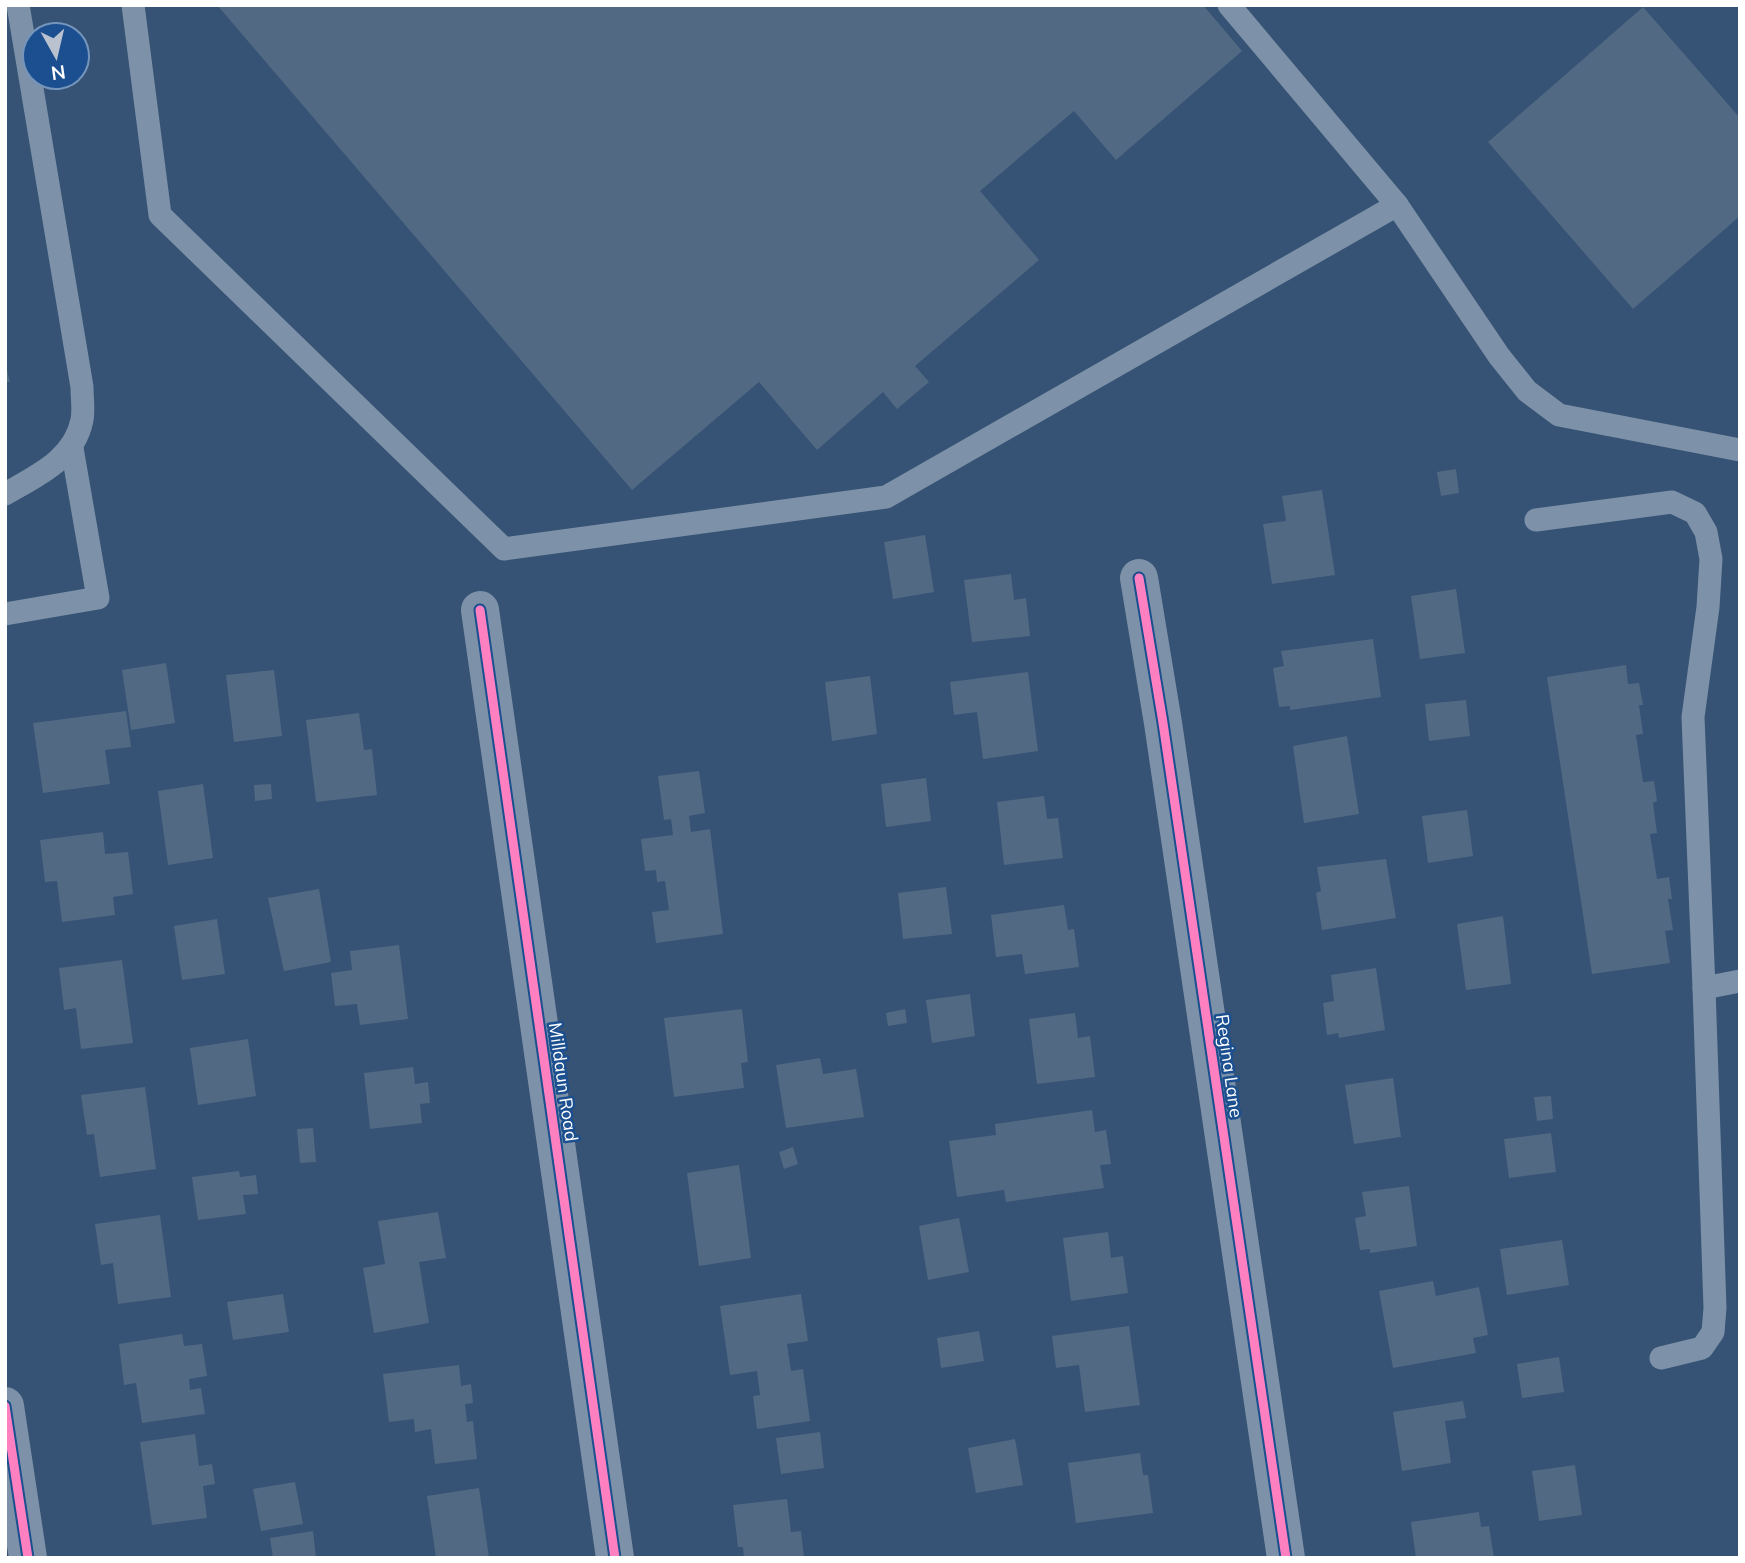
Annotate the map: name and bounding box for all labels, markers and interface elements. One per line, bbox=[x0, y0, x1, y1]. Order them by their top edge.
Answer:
north arrow bbox=[21, 21, 91, 91]
text: N bbox=[50, 60, 67, 86]
street label: Regina Lane bbox=[1211, 1013, 1248, 1119]
street label: Milldaun Road bbox=[544, 1021, 583, 1143]

